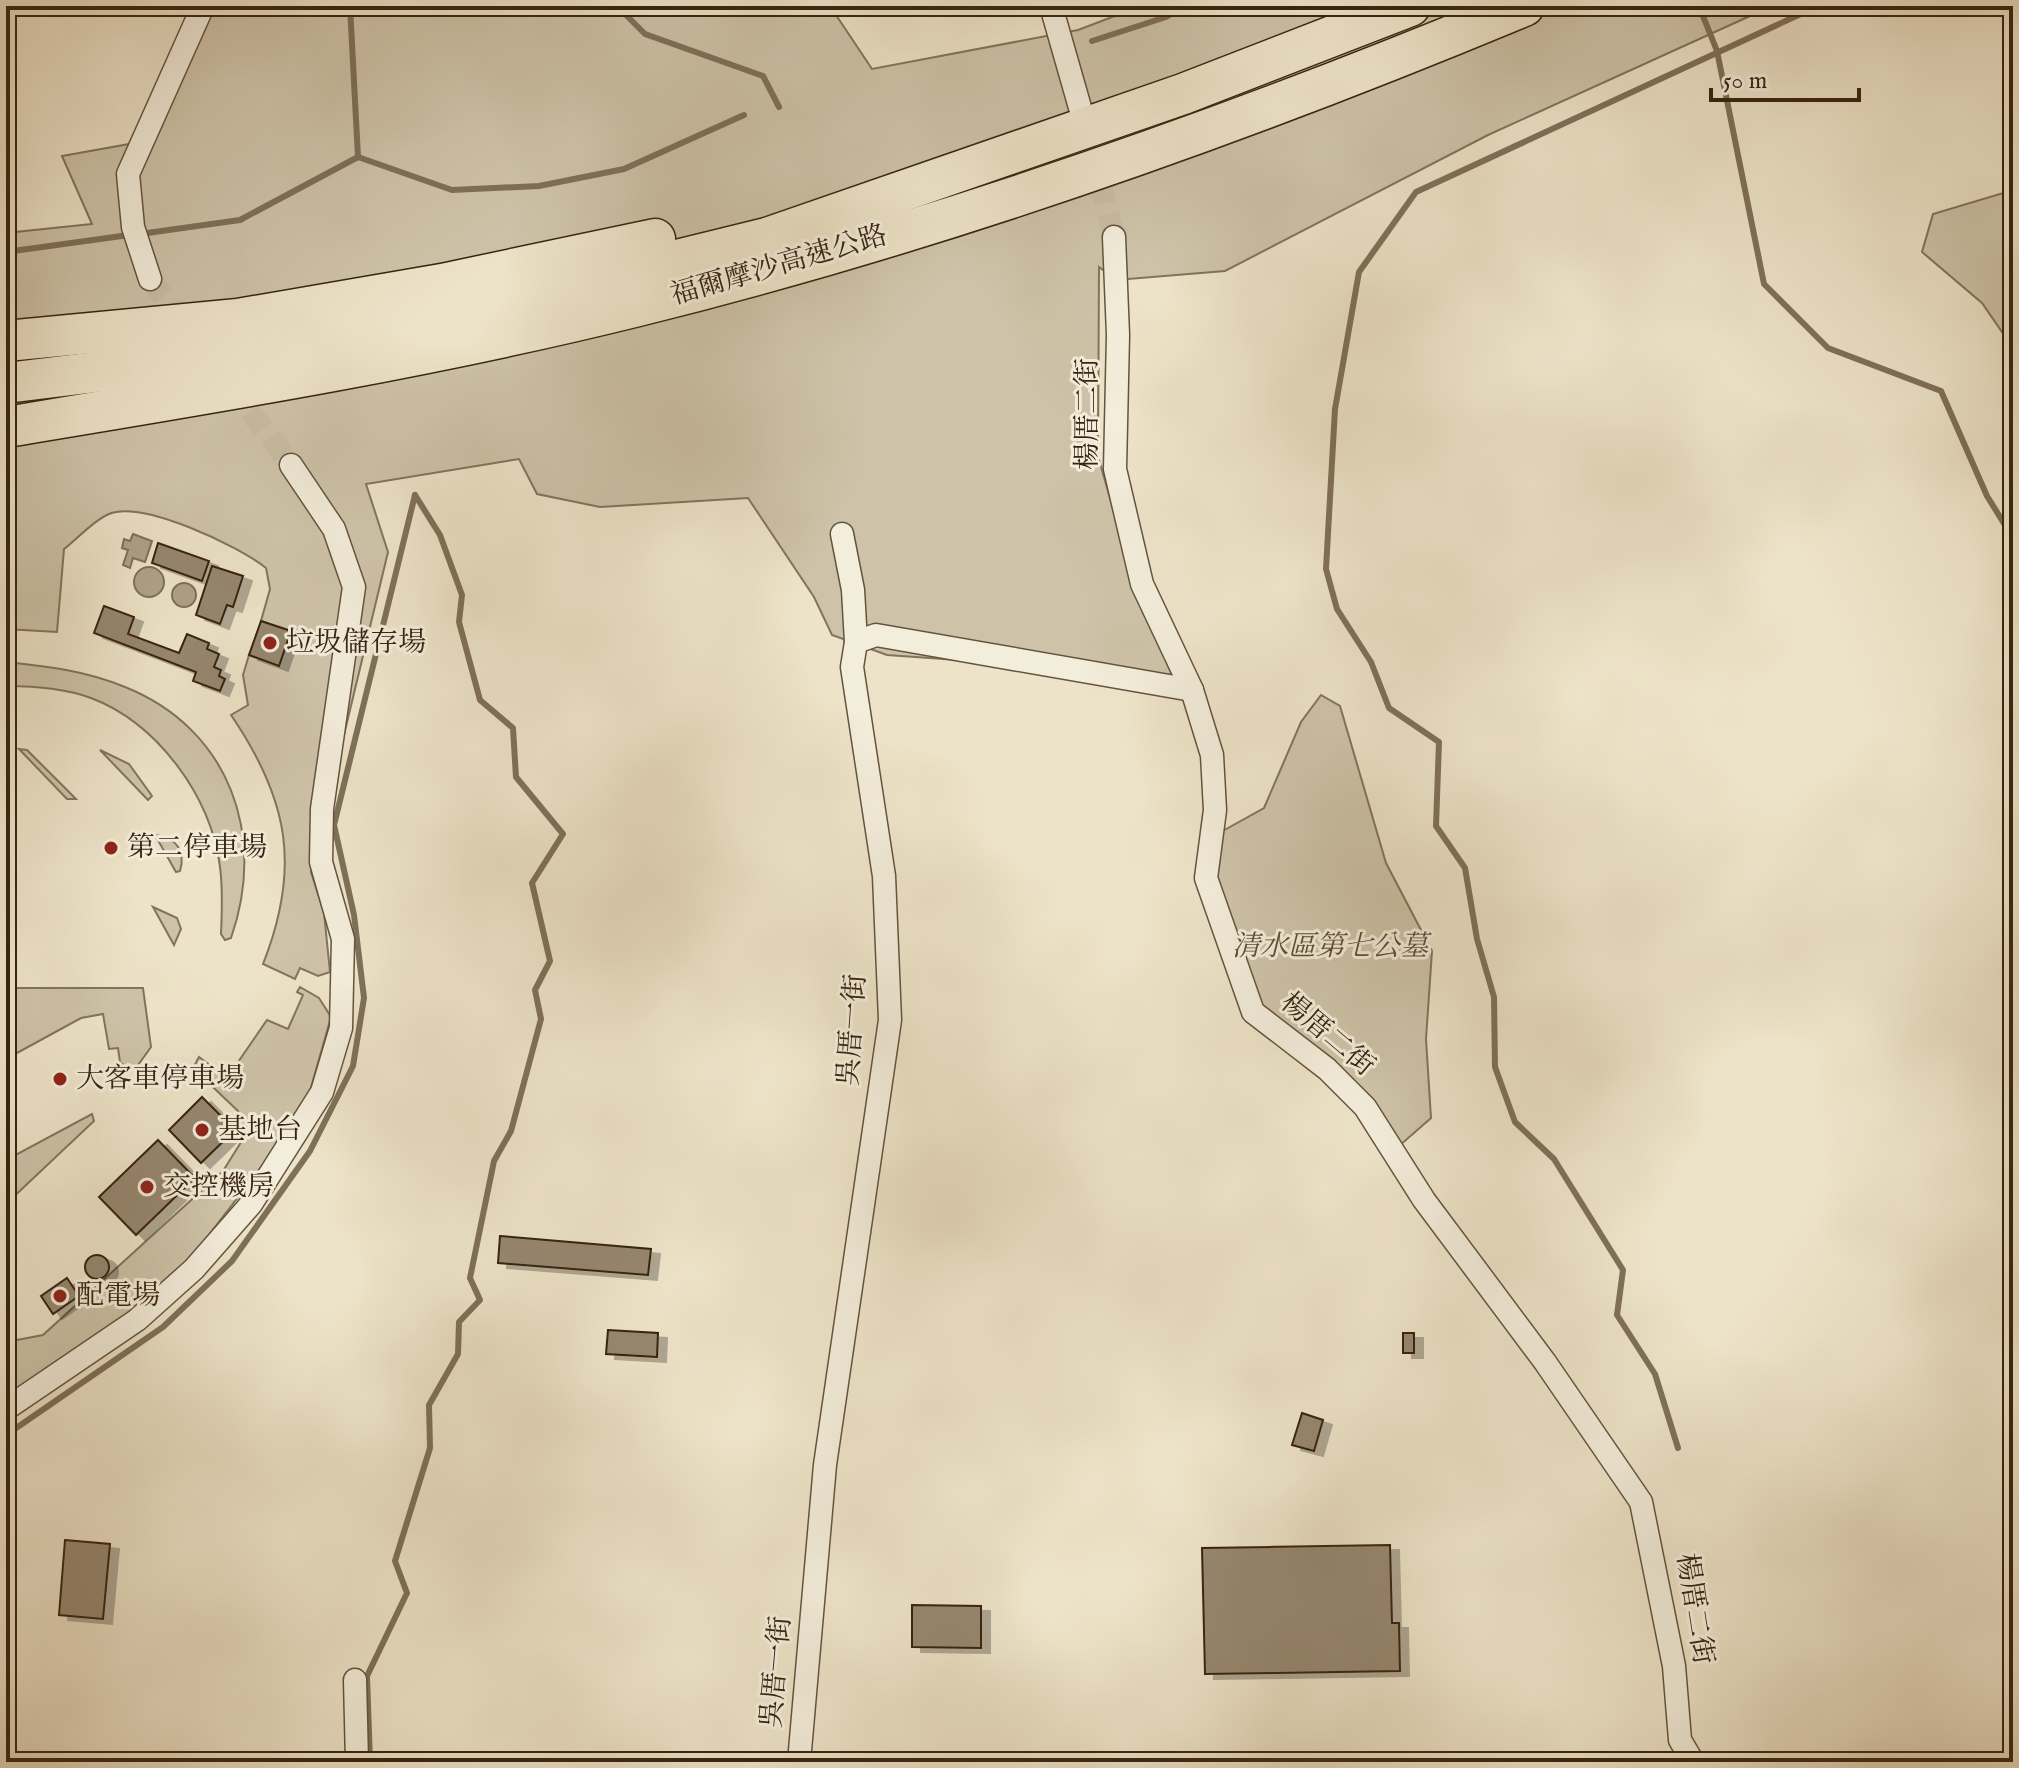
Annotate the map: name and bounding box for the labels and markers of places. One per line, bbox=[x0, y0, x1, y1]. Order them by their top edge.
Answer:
place label: 垃圾儲存場 bbox=[286, 626, 426, 661]
marker: 垃圾儲存場 bbox=[261, 634, 279, 652]
place label: 第二停車場 bbox=[127, 831, 267, 866]
marker: 第二停車場 bbox=[102, 839, 120, 857]
place label: 大客車停車場 bbox=[76, 1062, 244, 1097]
marker: 大客車停車場 bbox=[51, 1070, 69, 1088]
place label: 基地台 bbox=[218, 1113, 302, 1148]
marker: 基地台 bbox=[193, 1121, 211, 1139]
place label: 交控機房 bbox=[163, 1170, 275, 1205]
marker: 交控機房 bbox=[138, 1178, 156, 1196]
place label: 配電場 bbox=[76, 1279, 160, 1314]
marker: 配電場 bbox=[51, 1287, 69, 1305]

